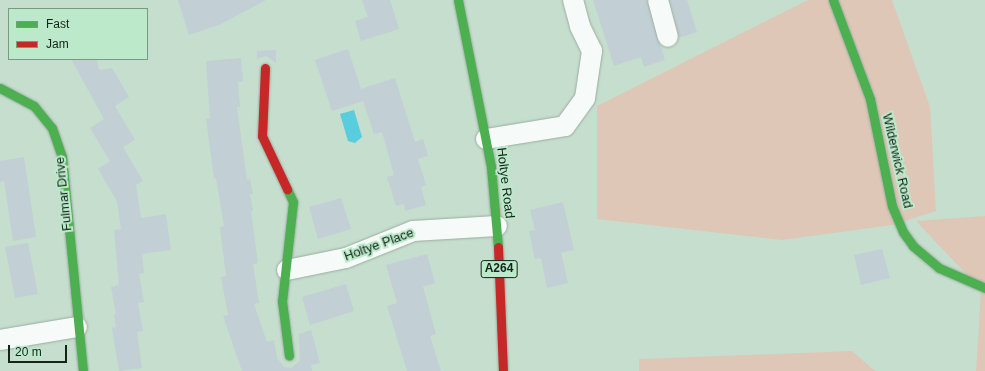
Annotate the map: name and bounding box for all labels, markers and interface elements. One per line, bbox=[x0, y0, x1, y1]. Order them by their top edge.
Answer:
legend bbox=[8, 8, 148, 60]
text: Fast bbox=[46, 17, 69, 31]
text: Jam bbox=[46, 37, 69, 51]
street label: Wilderwick Road bbox=[879, 112, 915, 210]
street label: Holtye Road bbox=[493, 147, 517, 219]
street label: Fulmar Drive bbox=[52, 156, 76, 232]
street label: Holtye Place bbox=[342, 225, 416, 265]
road number: A264 bbox=[480, 259, 518, 279]
scale bar bbox=[10, 337, 69, 363]
text: 20 m bbox=[15, 345, 42, 359]

